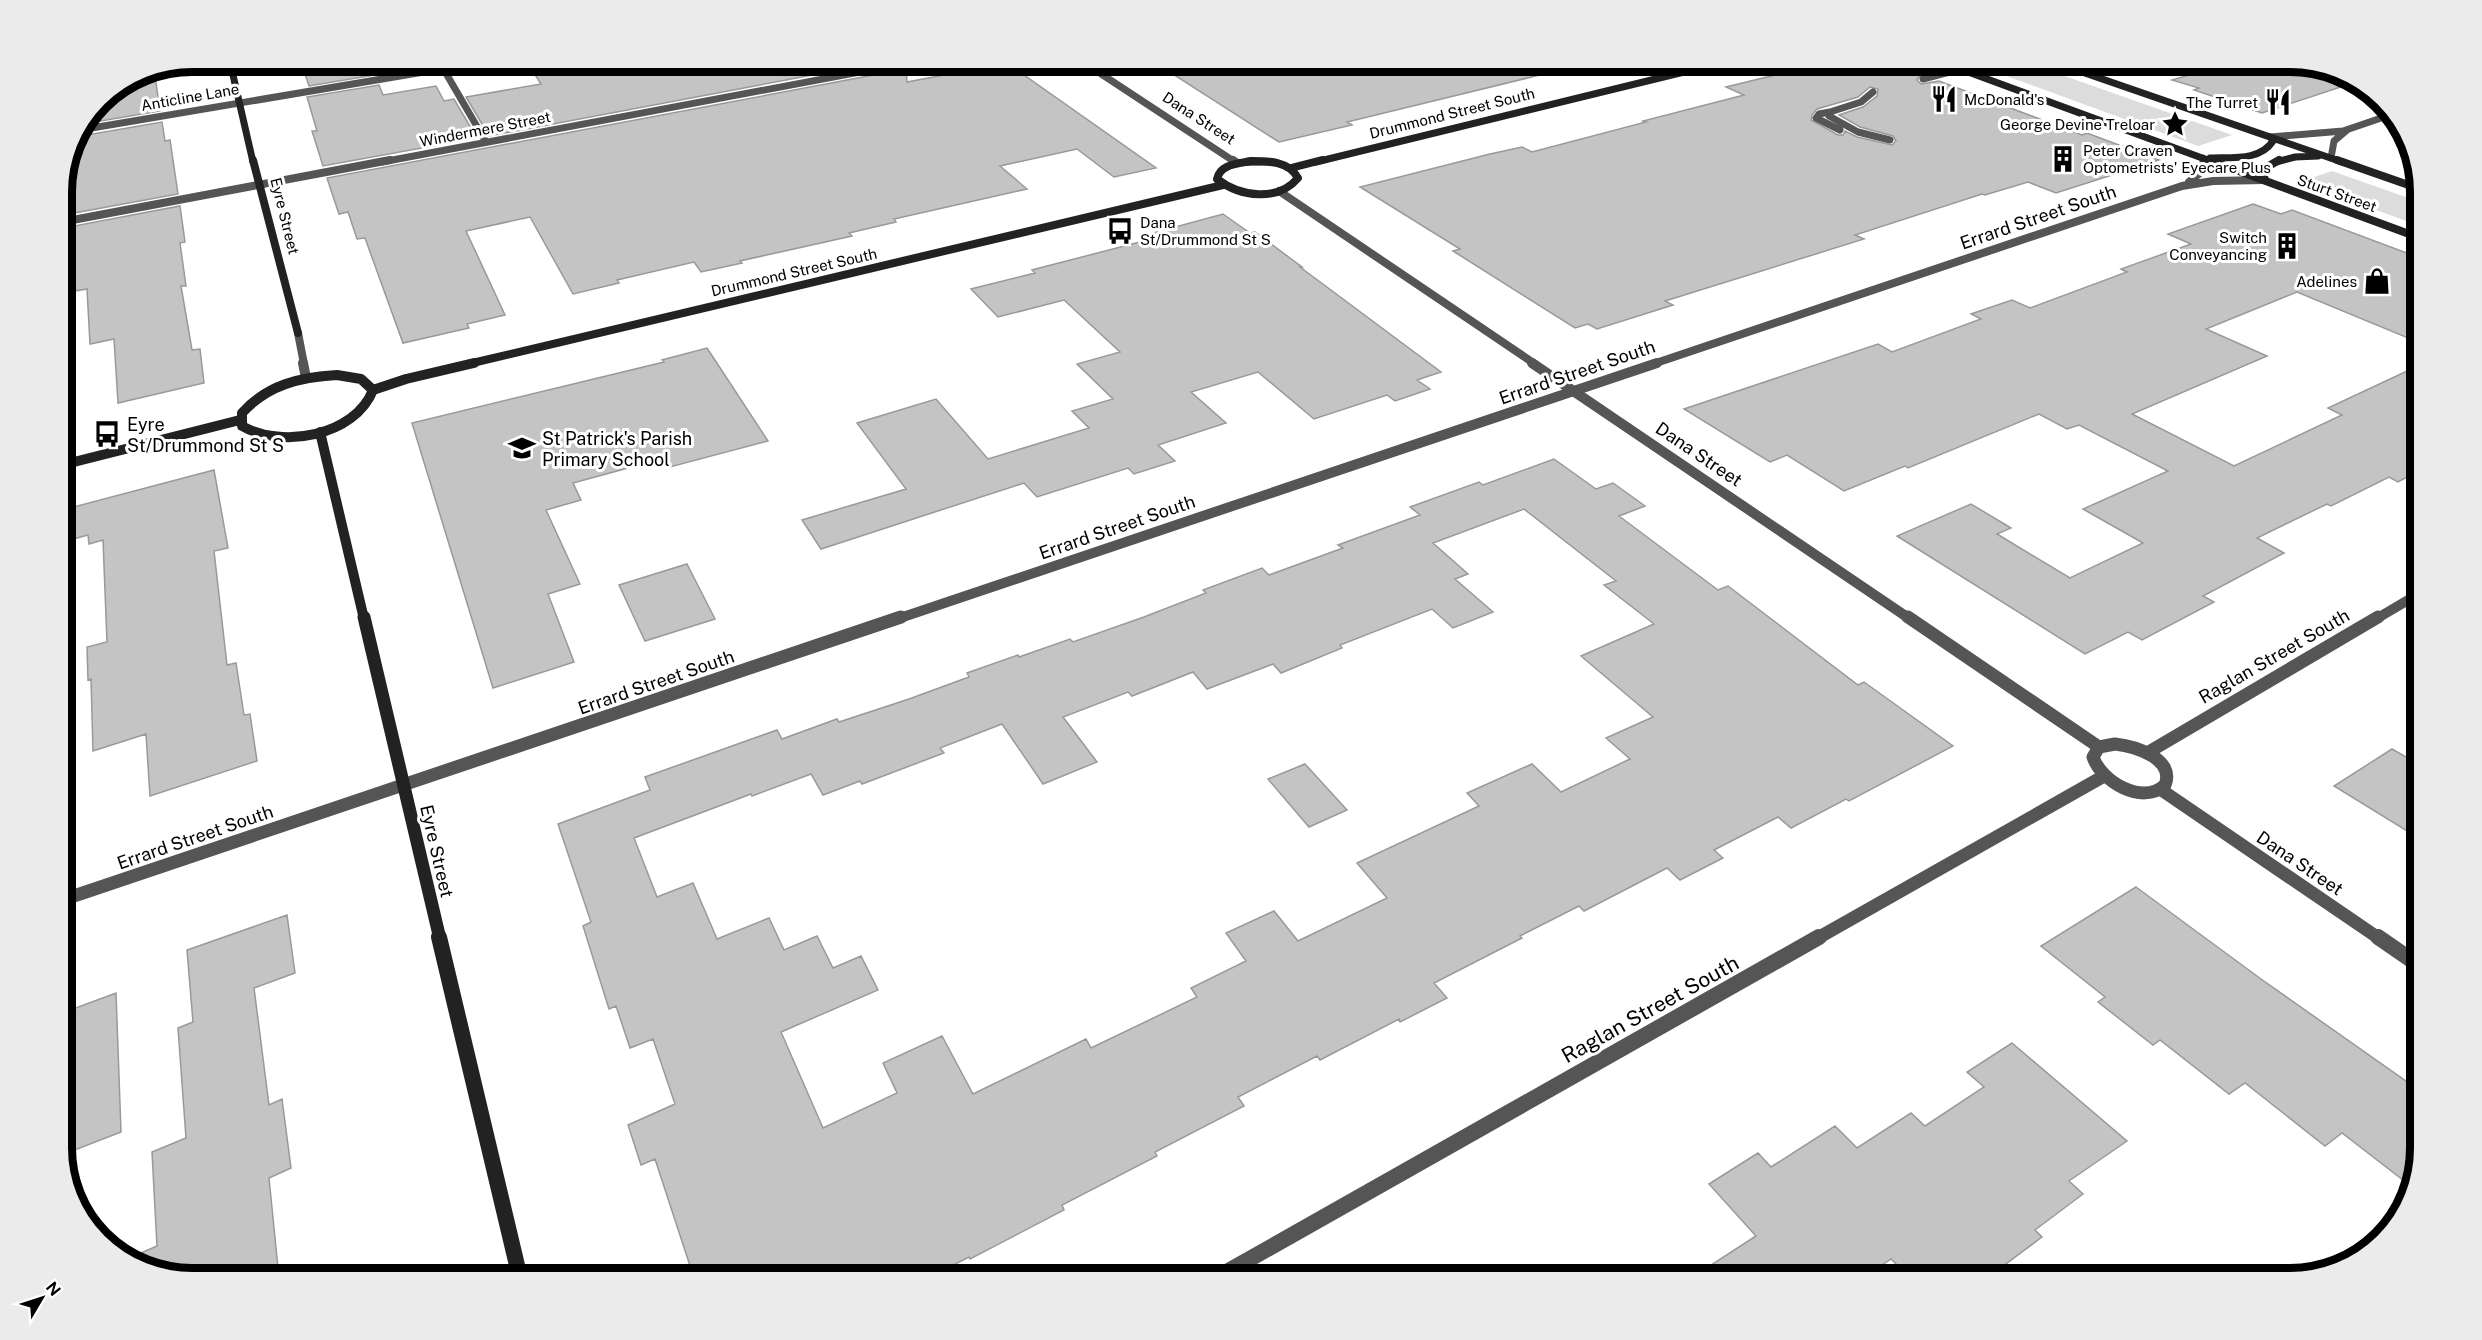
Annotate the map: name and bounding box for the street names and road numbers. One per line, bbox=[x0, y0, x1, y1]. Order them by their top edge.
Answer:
street label: Anticline Lane bbox=[140, 80, 240, 114]
street label: Drummond Street South bbox=[1368, 84, 1536, 142]
street label: Dana Street bbox=[1160, 88, 1239, 148]
street label: Windermere Street bbox=[418, 108, 552, 150]
street label: Sturt Street bbox=[2295, 171, 2379, 215]
street label: Eyre Street bbox=[267, 176, 303, 256]
street label: Errard Street South bbox=[1957, 180, 2119, 254]
street label: Drummond Street South bbox=[709, 245, 879, 299]
street label: Errard Street South bbox=[1496, 335, 1658, 409]
street label: Dana Street bbox=[1652, 417, 1746, 491]
street label: Errard Street South bbox=[1036, 490, 1198, 564]
street label: Raglan Street South bbox=[2195, 604, 2353, 708]
street label: Errard Street South bbox=[575, 645, 737, 719]
street label: Errard Street South bbox=[114, 800, 276, 874]
street label: Eyre Street bbox=[416, 803, 458, 899]
street label: Dana Street bbox=[2253, 826, 2347, 900]
street label: Raglan Street South bbox=[1557, 950, 1743, 1068]

